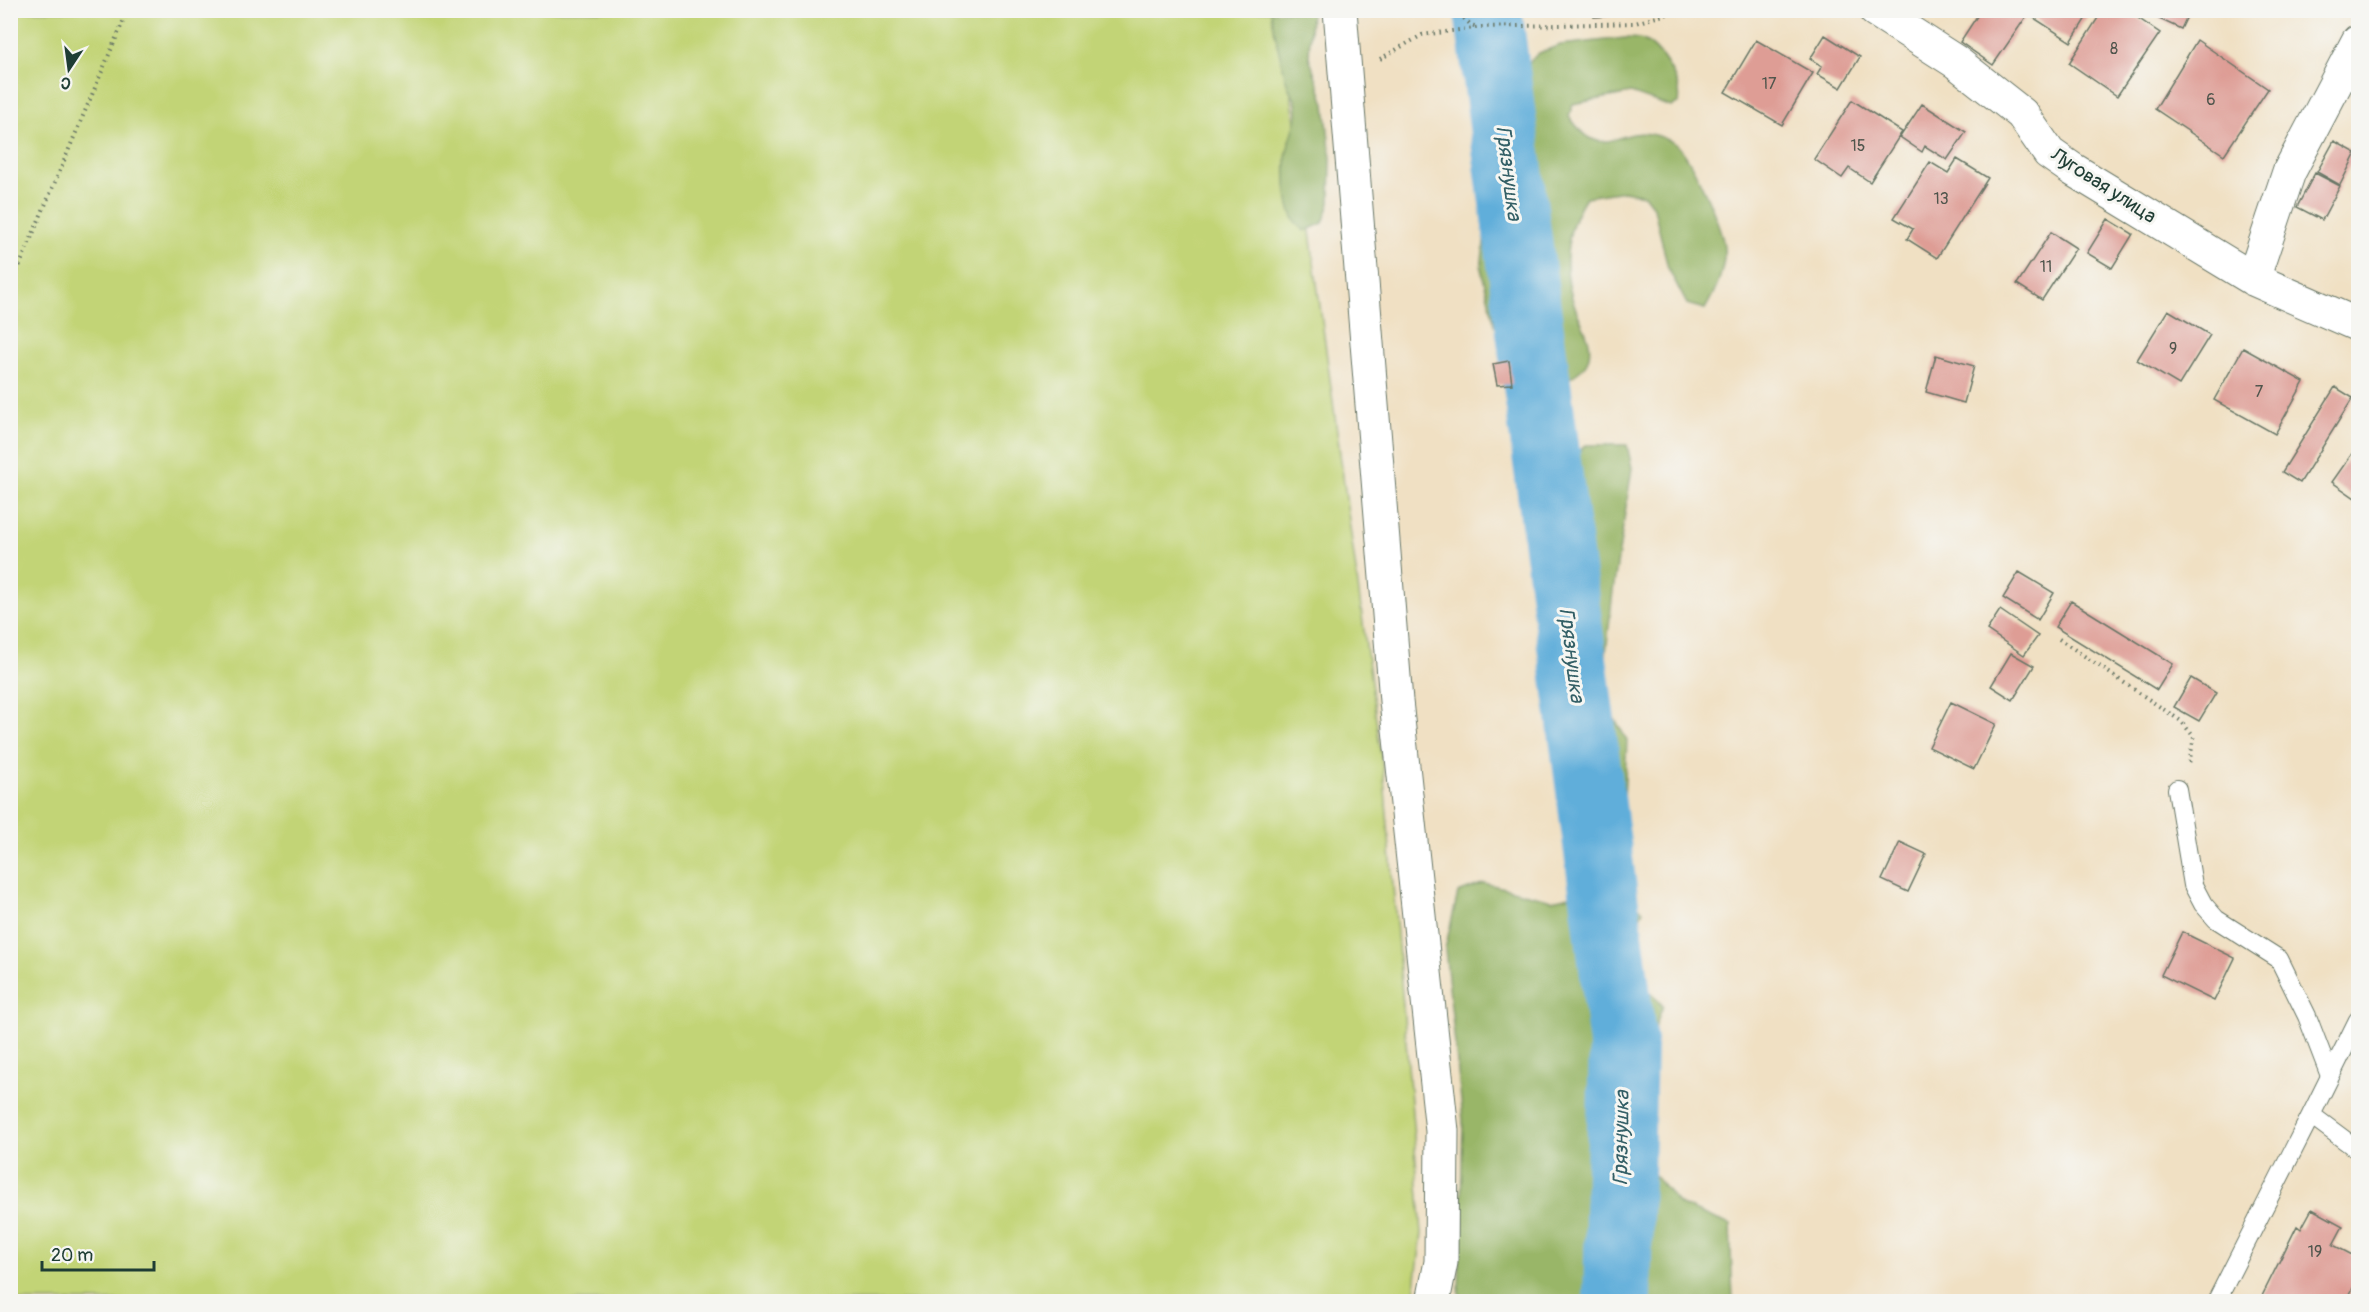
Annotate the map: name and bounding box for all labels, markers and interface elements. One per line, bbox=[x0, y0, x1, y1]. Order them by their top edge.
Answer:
north arrow bbox=[39, 39, 99, 99]
house number: 8 bbox=[2110, 39, 2118, 59]
text: С bbox=[59, 72, 73, 93]
house number: 17 bbox=[1762, 74, 1777, 94]
house number: 6 bbox=[2206, 90, 2216, 110]
water label: Грязнушка bbox=[1489, 124, 1528, 223]
house number: 15 bbox=[1851, 136, 1865, 156]
street label: Луговая улица bbox=[2045, 142, 2161, 229]
house number: 13 bbox=[1933, 189, 1949, 209]
house number: 11 bbox=[2040, 257, 2052, 277]
house number: 9 bbox=[2169, 339, 2177, 359]
house number: 7 bbox=[2255, 382, 2264, 402]
water label: Грязнушка bbox=[1552, 606, 1591, 705]
water label: Грязнушка bbox=[1607, 1089, 1636, 1186]
scale bar bbox=[42, 1234, 154, 1272]
house number: 19 bbox=[2308, 1242, 2322, 1262]
text: 20 m bbox=[51, 1244, 93, 1267]

